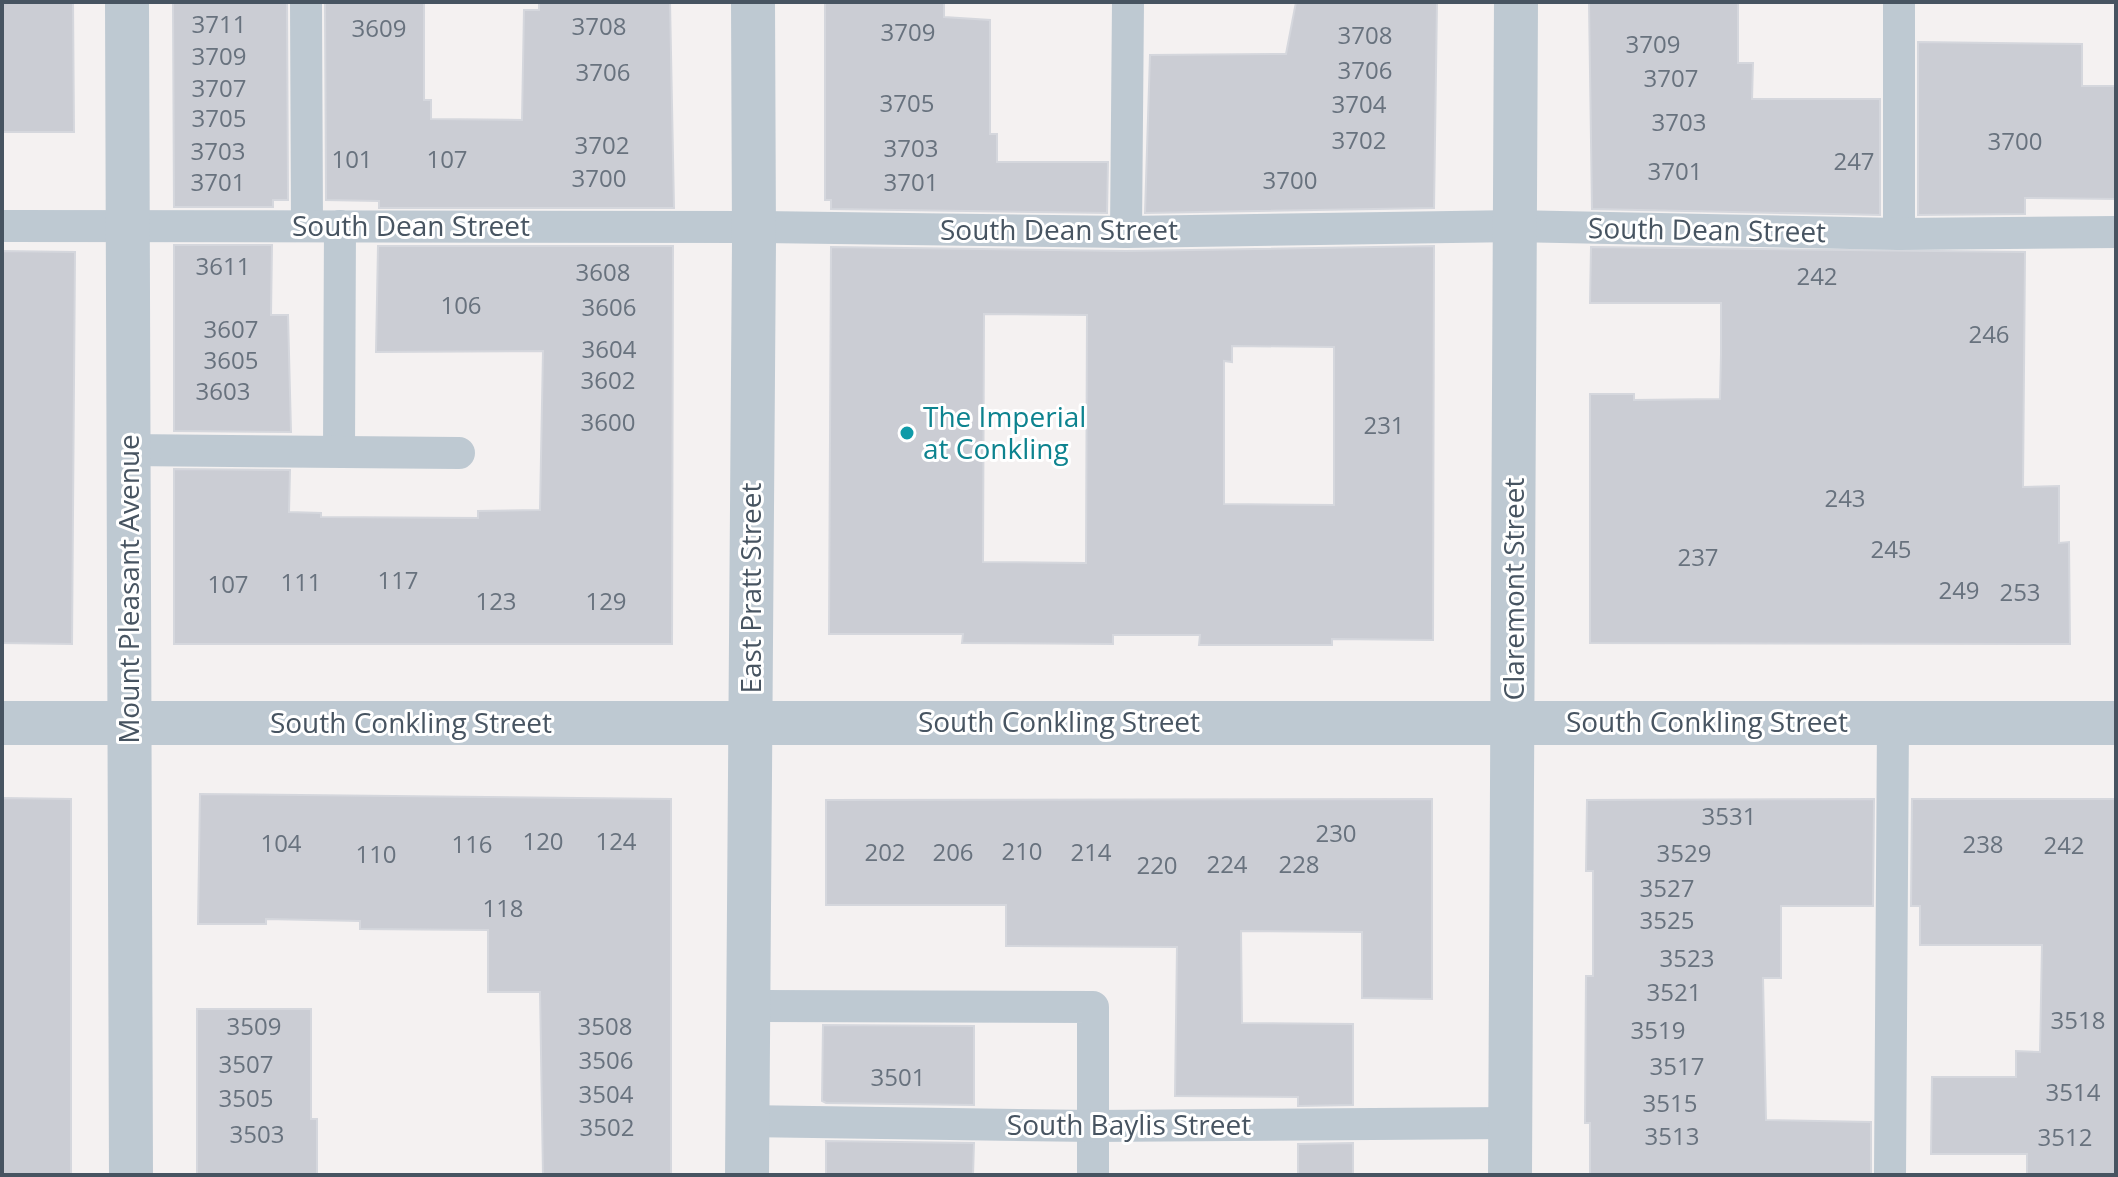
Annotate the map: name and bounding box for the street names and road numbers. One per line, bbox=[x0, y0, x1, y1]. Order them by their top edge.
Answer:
street label: South Dean Street bbox=[292, 206, 530, 244]
street label: South Dean Street bbox=[1588, 208, 1826, 250]
street label: South Dean Street bbox=[940, 210, 1178, 248]
street label: Mount Pleasant Avenue bbox=[109, 434, 147, 744]
street label: Claremont Street bbox=[1494, 478, 1532, 700]
street label: East Pratt Street bbox=[731, 482, 769, 694]
street label: South Conkling Street bbox=[918, 702, 1200, 740]
street label: South Conkling Street bbox=[1566, 702, 1848, 740]
street label: South Conkling Street bbox=[270, 703, 552, 741]
street label: South Baylis Street bbox=[1007, 1105, 1251, 1143]

